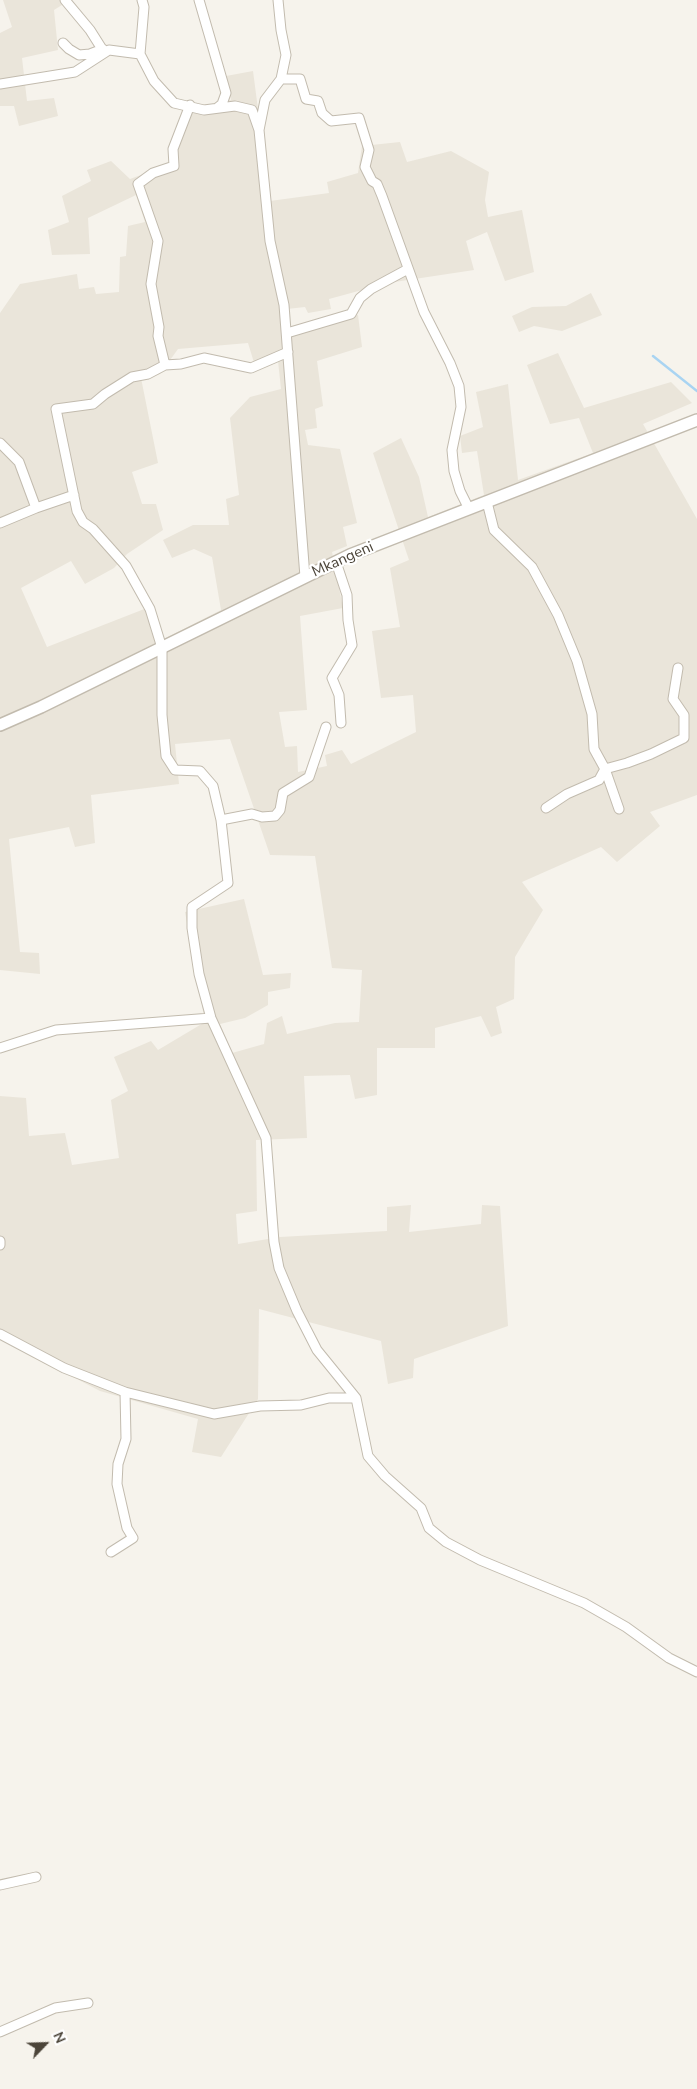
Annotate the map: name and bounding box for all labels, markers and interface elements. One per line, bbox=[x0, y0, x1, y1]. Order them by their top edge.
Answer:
street label: Mkangeni bbox=[309, 538, 377, 582]
north arrow bbox=[20, 2019, 70, 2069]
text: N bbox=[48, 2029, 70, 2046]

